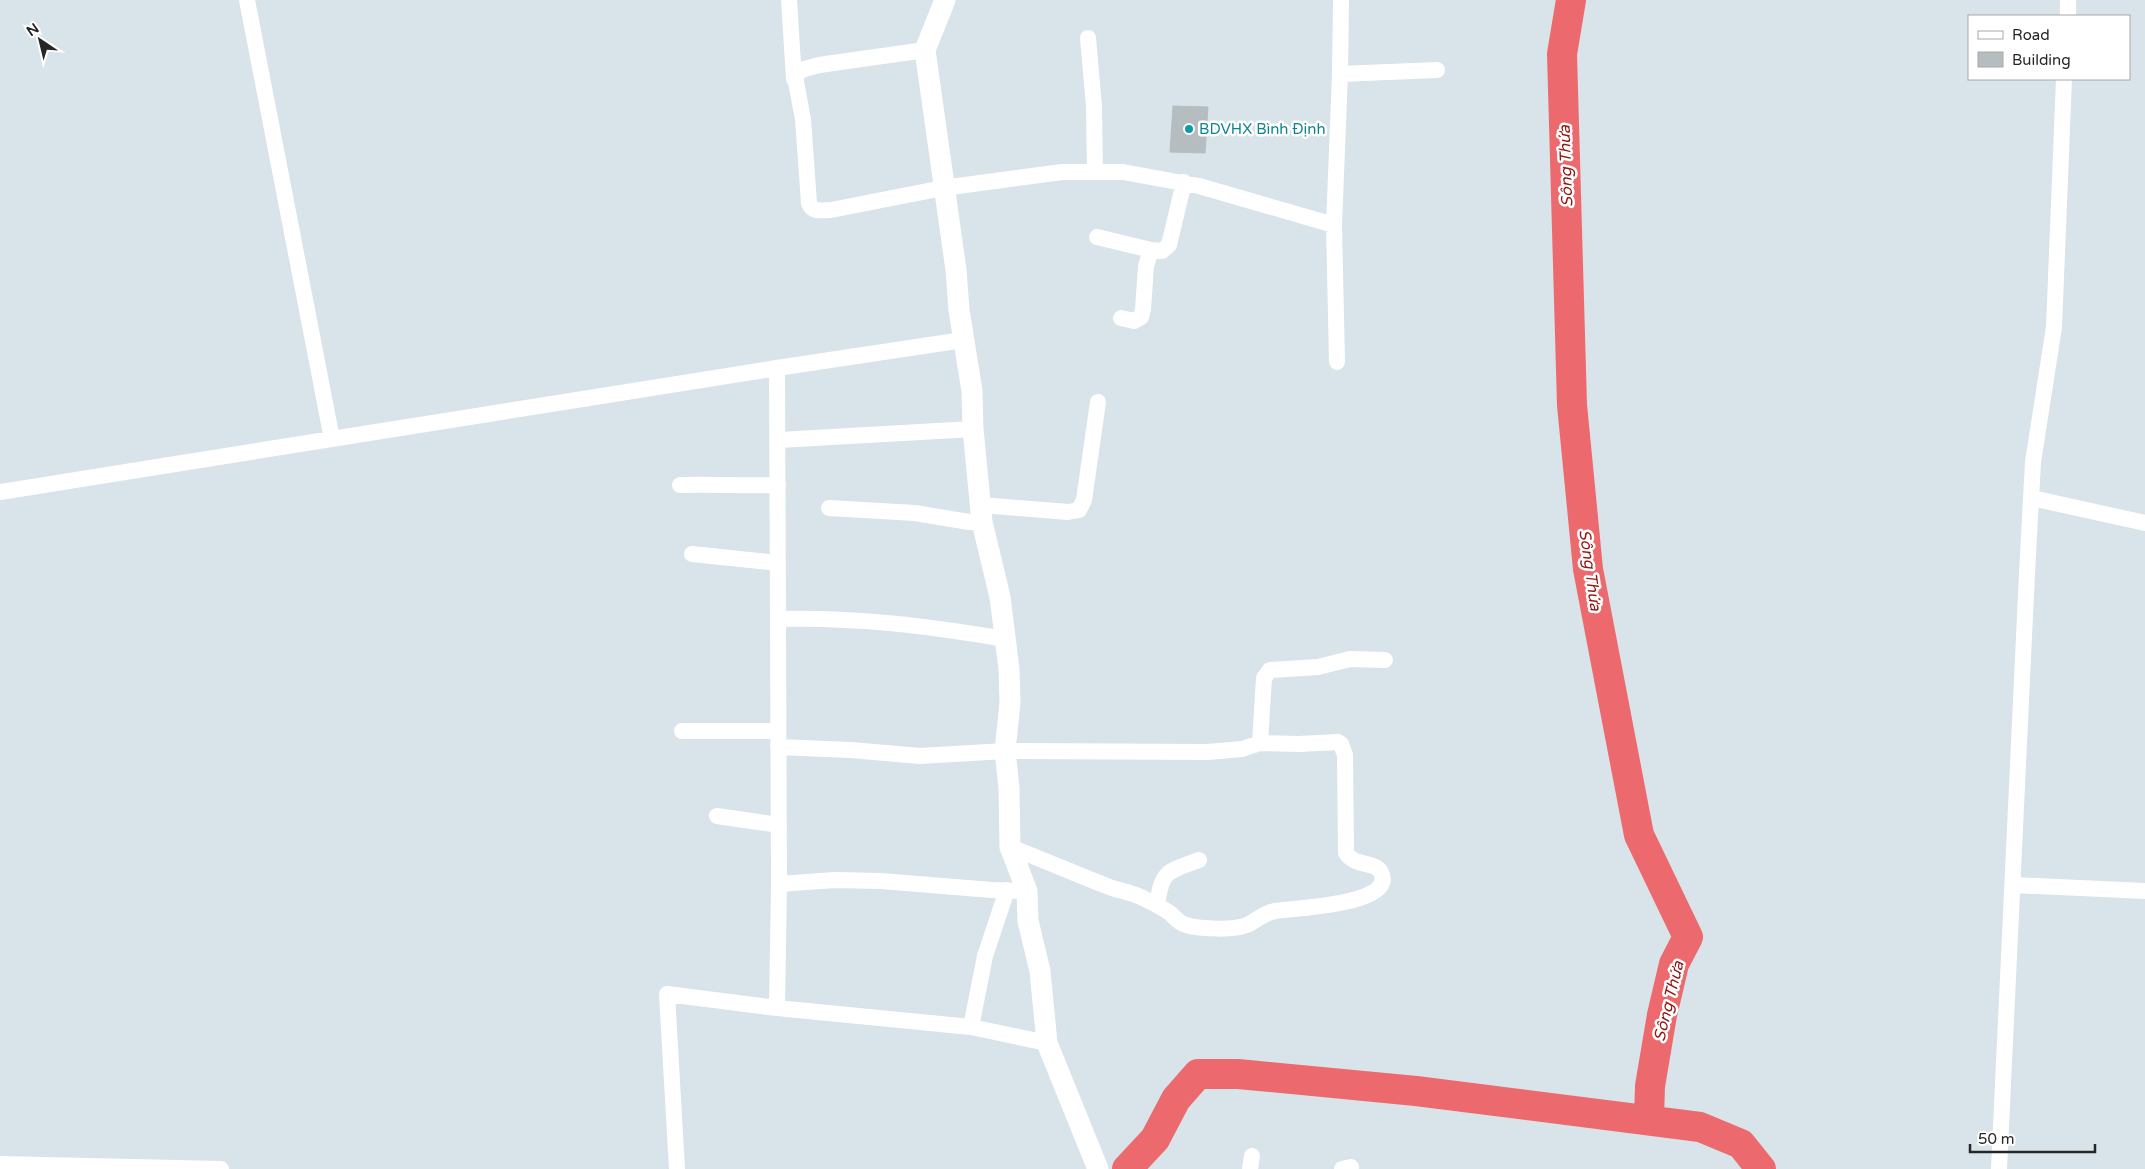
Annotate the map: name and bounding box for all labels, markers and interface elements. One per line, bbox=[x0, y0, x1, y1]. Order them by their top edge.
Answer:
north arrow bbox=[15, 15, 65, 65]
legend bbox=[1968, 15, 2130, 80]
text: N bbox=[23, 20, 42, 40]
text: Road bbox=[2012, 26, 2050, 44]
text: Building bbox=[2012, 51, 2071, 69]
place label: BDVHX Bình Định bbox=[1199, 120, 1326, 138]
marker: BDVHX Bình Định bbox=[1183, 123, 1195, 135]
water label: Sông Thứa bbox=[1555, 124, 1577, 207]
water label: Sông Thứa bbox=[1574, 528, 1606, 613]
water label: Sông Thứa bbox=[1649, 958, 1689, 1043]
scale bar bbox=[1970, 1122, 2095, 1154]
text: 50 m bbox=[1978, 1130, 2015, 1148]

